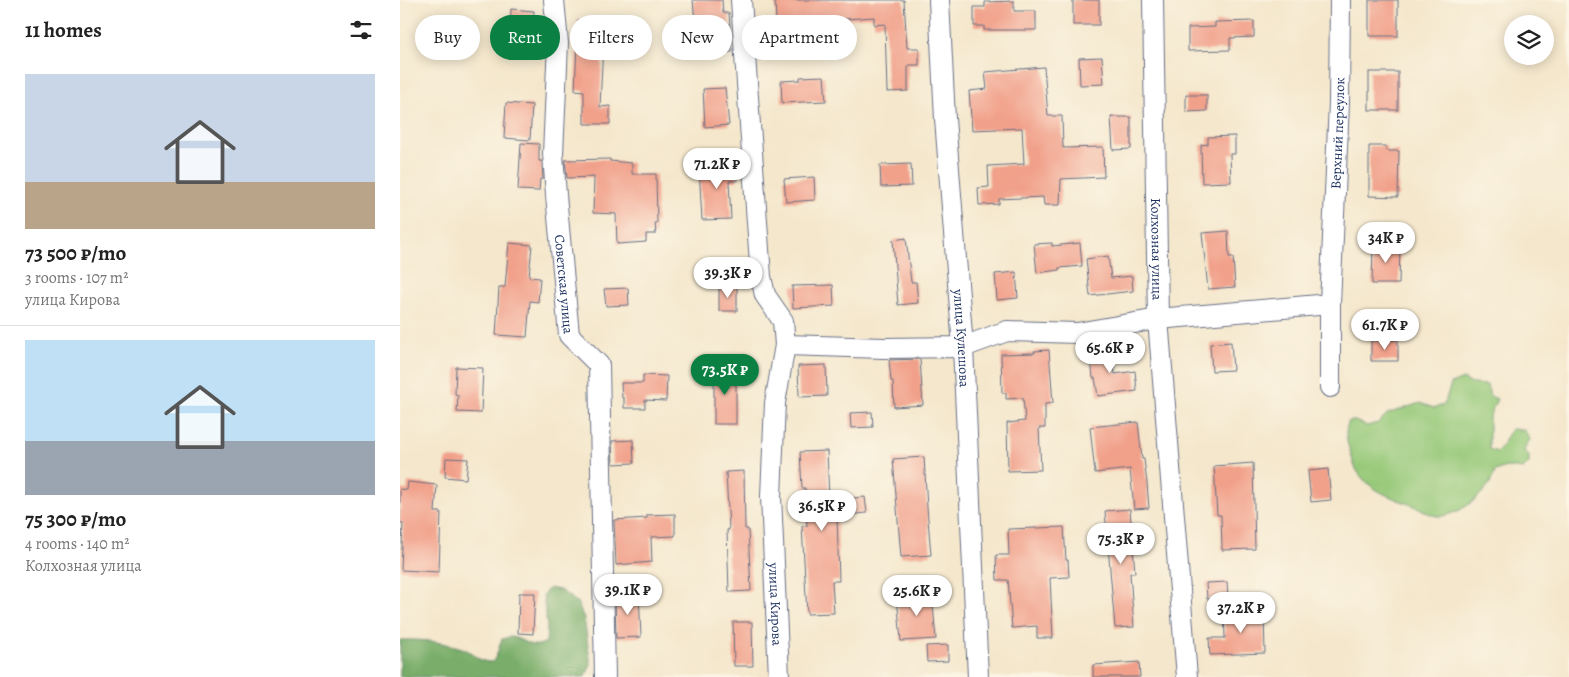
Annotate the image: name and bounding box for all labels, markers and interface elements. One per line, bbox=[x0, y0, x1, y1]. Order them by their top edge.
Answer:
chip: Buy bbox=[415, 15, 480, 60]
chip: Rent bbox=[490, 15, 560, 60]
chip: Filters bbox=[570, 15, 652, 60]
chip: New bbox=[662, 15, 732, 60]
chip: Apartment bbox=[742, 15, 857, 60]
map controls bbox=[1504, 15, 1554, 65]
button: layers bbox=[1504, 15, 1554, 65]
text: 11 homes bbox=[25, 16, 102, 44]
icon: filters bbox=[347, 16, 375, 44]
street label: Верхний переулок bbox=[1326, 77, 1349, 189]
icon: home bbox=[155, 107, 245, 197]
pin: 71.2K ₽ bbox=[671, 148, 763, 190]
text: 71.2K ₽ bbox=[694, 153, 740, 175]
street label: Колхозная улица bbox=[1146, 198, 1167, 301]
pin: 34K ₽ bbox=[1351, 222, 1421, 264]
text: 34K ₽ bbox=[1368, 227, 1404, 249]
street label: Советская улица bbox=[550, 234, 578, 335]
text: 73 500 ₽/mo bbox=[25, 239, 126, 267]
pin: 39.3K ₽ bbox=[682, 256, 774, 299]
text: 39.3K ₽ bbox=[705, 262, 752, 284]
text: 3 rooms · 107 m² bbox=[25, 267, 128, 289]
street label: улица Кулешова bbox=[948, 287, 974, 388]
text: улица Кирова bbox=[25, 289, 120, 311]
pin: 61.7K ₽ bbox=[1339, 308, 1431, 351]
text: 61.7K ₽ bbox=[1362, 314, 1408, 336]
pin: 65.6K ₽ bbox=[1064, 332, 1156, 374]
text: 65.6K ₽ bbox=[1086, 337, 1134, 359]
pin: 73.5K ₽ bbox=[679, 354, 771, 396]
text: 73.5K ₽ bbox=[702, 359, 748, 381]
icon: home bbox=[155, 372, 245, 462]
pin: 36.5K ₽ bbox=[776, 490, 868, 532]
text: 36.5K ₽ bbox=[798, 495, 846, 517]
text: 75 300 ₽/mo bbox=[25, 505, 126, 533]
pin: 75.3K ₽ bbox=[1075, 522, 1167, 565]
text: 75.3K ₽ bbox=[1098, 528, 1144, 550]
text: 4 rooms · 140 m² bbox=[25, 533, 130, 555]
text: Колхозная улица bbox=[25, 555, 142, 577]
street label: улица Кирова bbox=[764, 561, 787, 647]
pin: 39.1K ₽ bbox=[582, 574, 674, 616]
pin: 25.6K ₽ bbox=[871, 574, 963, 617]
text: 39.1K ₽ bbox=[605, 579, 651, 601]
text: 25.6K ₽ bbox=[893, 580, 941, 602]
pin: 37.2K ₽ bbox=[1195, 592, 1287, 634]
text: 37.2K ₽ bbox=[1217, 597, 1265, 619]

